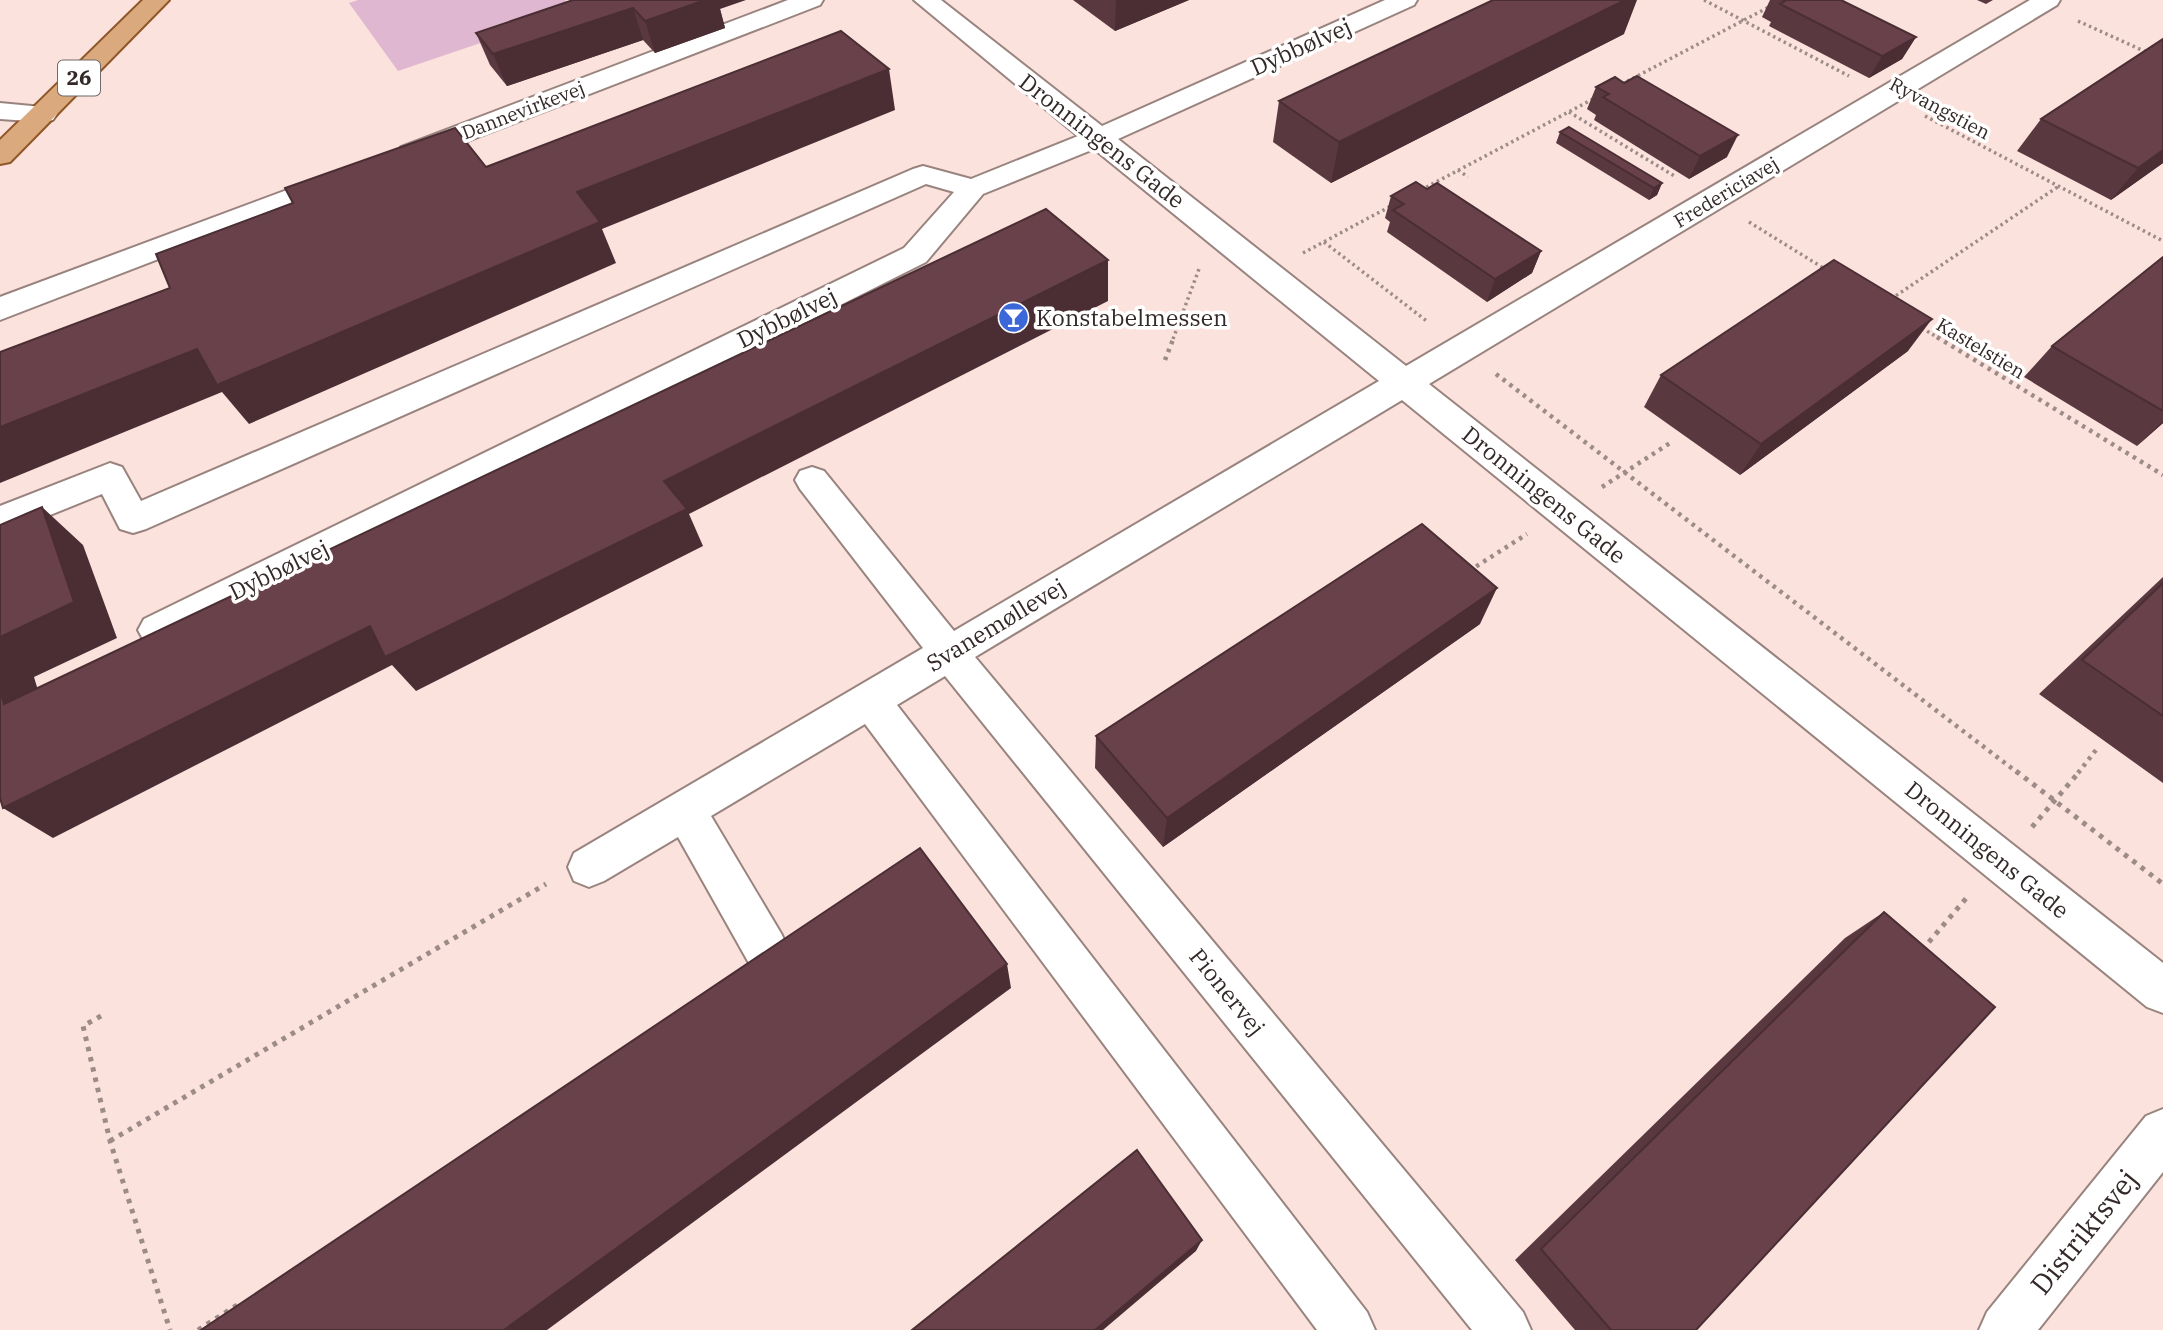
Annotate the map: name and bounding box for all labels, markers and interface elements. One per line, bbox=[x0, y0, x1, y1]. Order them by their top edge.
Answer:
street label: Dybbølvej bbox=[1245, 11, 1356, 82]
road number: 26 bbox=[58, 60, 100, 96]
street label: Dronningens Gade bbox=[1014, 66, 1192, 214]
street label: Ryvangstien bbox=[1886, 72, 1994, 144]
street label: Dannevirkevej bbox=[458, 76, 588, 144]
street label: Fredericiavej bbox=[1669, 151, 1783, 233]
street label: Dybbølvej bbox=[732, 280, 841, 354]
bar icon: Konstabelmessen bbox=[996, 301, 1030, 335]
place label: Konstabelmessen bbox=[1036, 302, 1228, 332]
street label: Kastelstien bbox=[1932, 312, 2030, 384]
street label: Dronningens Gade bbox=[1457, 419, 1633, 570]
street label: Dybbølvej bbox=[224, 532, 333, 606]
street label: Svanemøllevej bbox=[920, 571, 1071, 678]
street label: Dronningens Gade bbox=[1900, 774, 2076, 925]
street label: Pionervej bbox=[1183, 942, 1272, 1041]
street label: Distriktsvej bbox=[2022, 1161, 2145, 1302]

